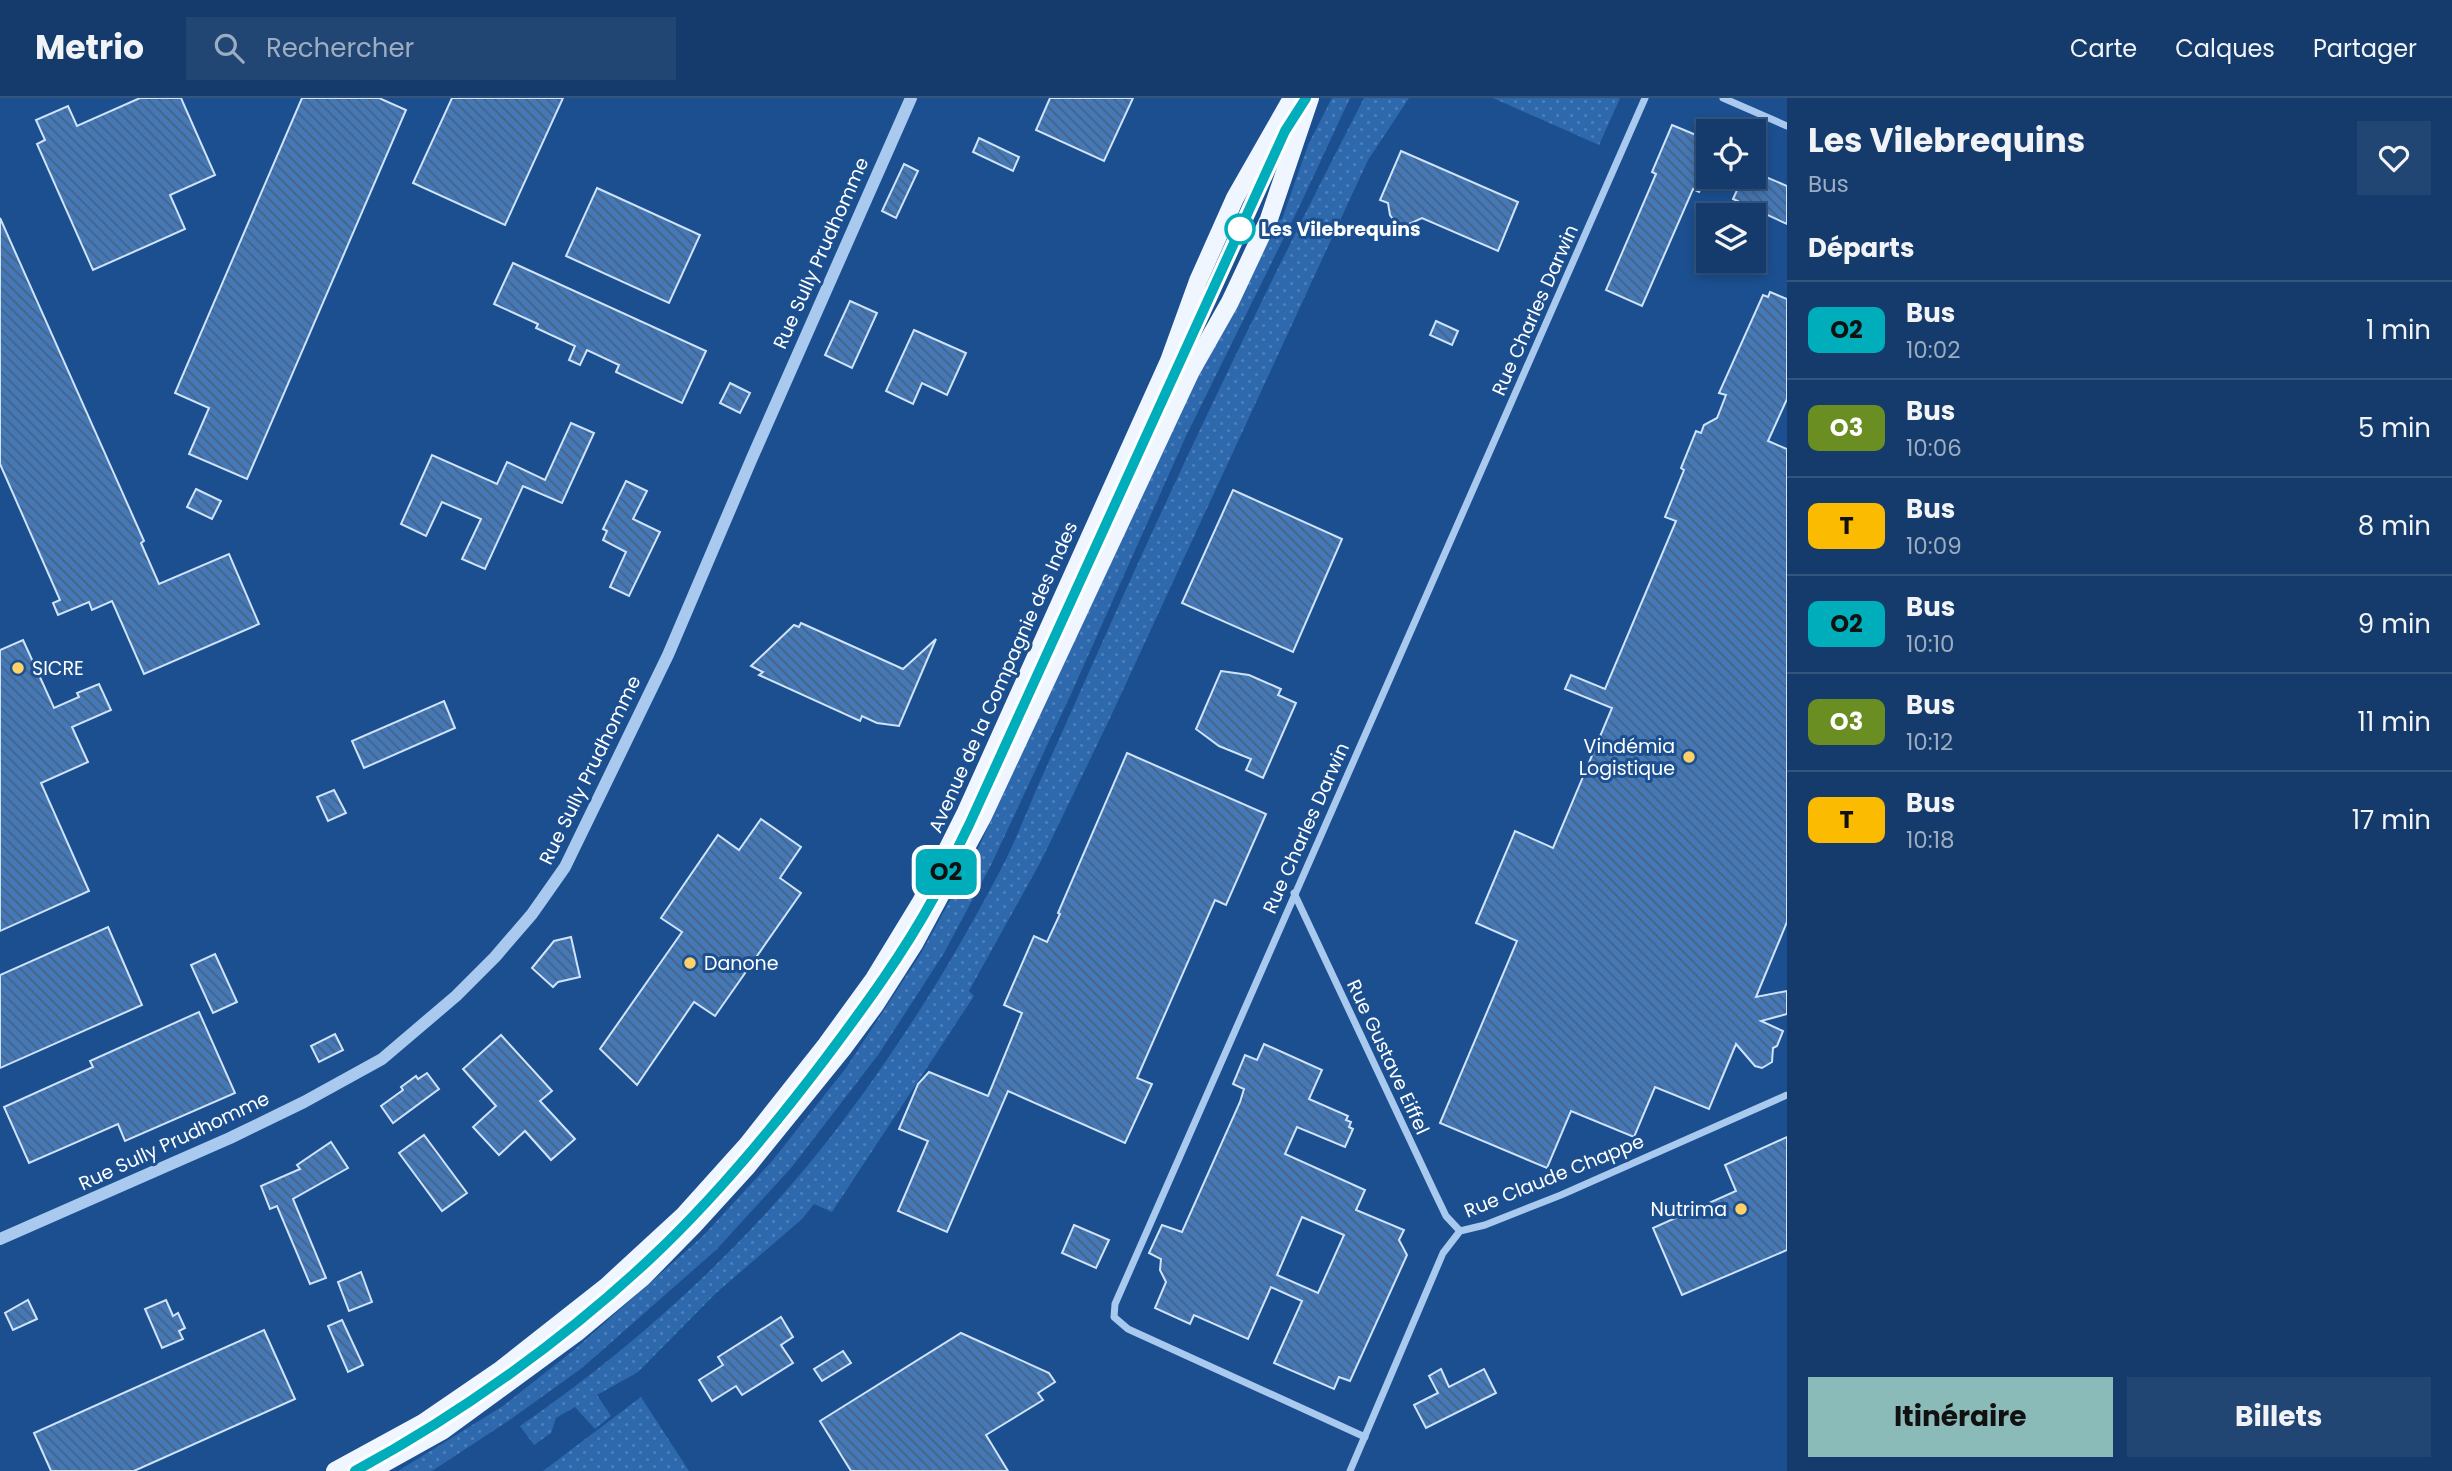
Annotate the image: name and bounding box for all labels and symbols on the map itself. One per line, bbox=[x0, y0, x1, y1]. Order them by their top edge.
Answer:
street label: Rue Sully Prudhomme bbox=[766, 153, 876, 353]
marker: Les Vilebrequins bbox=[1225, 214, 1255, 244]
place label: Les Vilebrequins bbox=[1261, 216, 1421, 243]
street label: Rue Charles Darwin bbox=[1485, 220, 1585, 400]
street label: Avenue de la Compagnie des Indes bbox=[922, 517, 1084, 837]
place label: SICRE bbox=[32, 655, 84, 682]
marker: SICRE bbox=[10, 660, 26, 676]
street label: Rue Sully Prudhomme bbox=[532, 671, 648, 869]
place label: Vindémia Logistique bbox=[1579, 733, 1675, 782]
street label: Rue Charles Darwin bbox=[1256, 738, 1356, 918]
marker: Vindémia Logistique bbox=[1681, 749, 1697, 765]
line badge: O2 bbox=[914, 849, 978, 895]
place label: Danone bbox=[704, 950, 779, 977]
marker: Danone bbox=[682, 955, 698, 971]
street label: Rue Gustave Eiffel bbox=[1340, 975, 1436, 1139]
street label: Rue Sully Prudhomme bbox=[74, 1085, 274, 1197]
street label: Rue Claude Chappe bbox=[1460, 1128, 1648, 1224]
place label: Nutrima bbox=[1650, 1196, 1727, 1223]
marker: Nutrima bbox=[1733, 1201, 1749, 1217]

